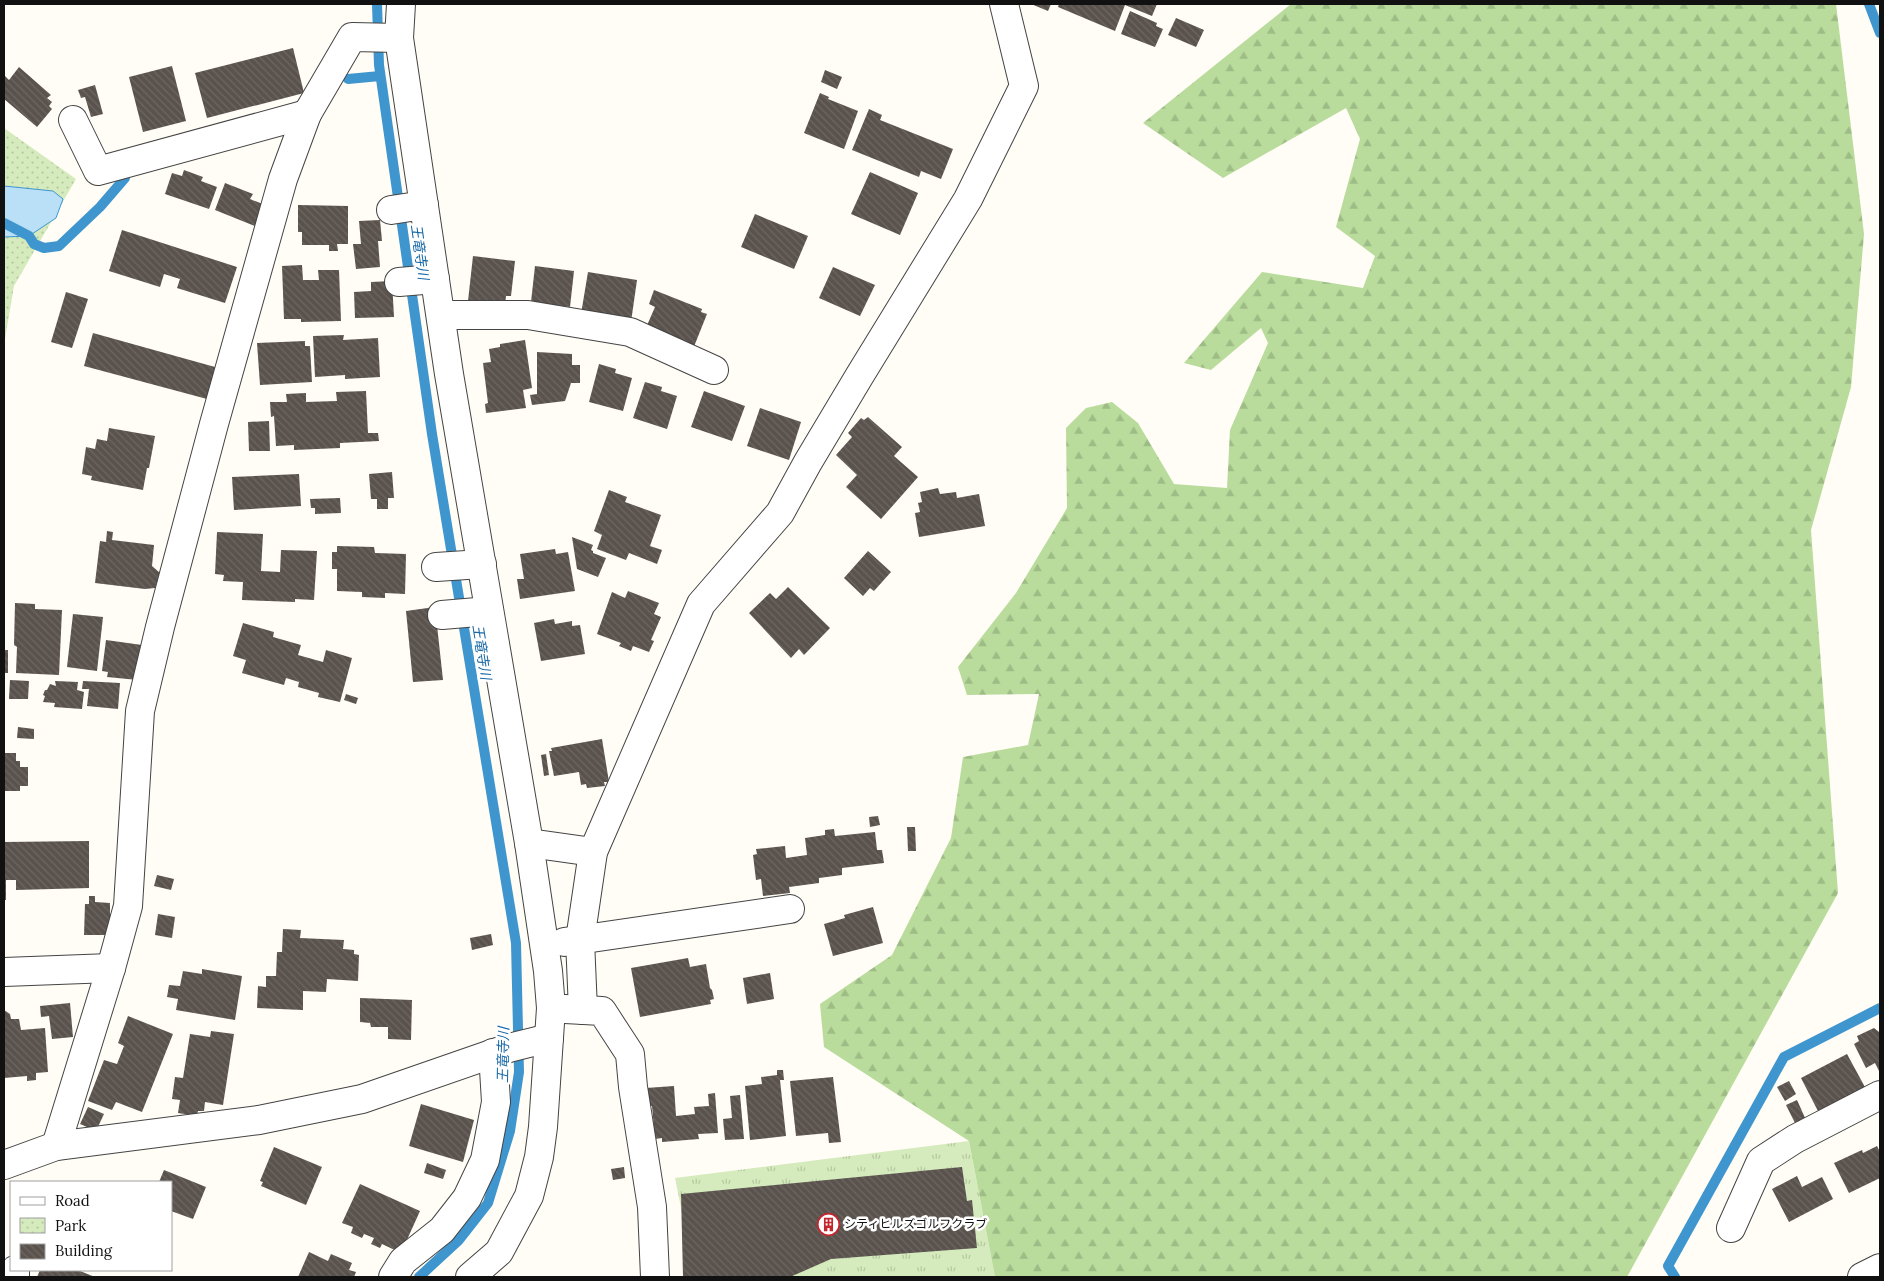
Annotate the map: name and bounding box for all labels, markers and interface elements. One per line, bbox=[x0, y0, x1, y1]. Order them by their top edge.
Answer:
water label: 王竜寺川 bbox=[407, 223, 433, 283]
water label: 王竜寺川 bbox=[469, 623, 496, 683]
water label: 王竜寺川 bbox=[494, 1025, 513, 1083]
legend bbox=[10, 1181, 172, 1271]
text: Road bbox=[55, 1191, 90, 1210]
building icon: シティヒルズゴルフクラブ bbox=[816, 1212, 840, 1236]
text: Park bbox=[55, 1216, 86, 1235]
place label: シティヒルズゴルフクラブ bbox=[844, 1216, 987, 1231]
text: Building bbox=[55, 1241, 113, 1260]

